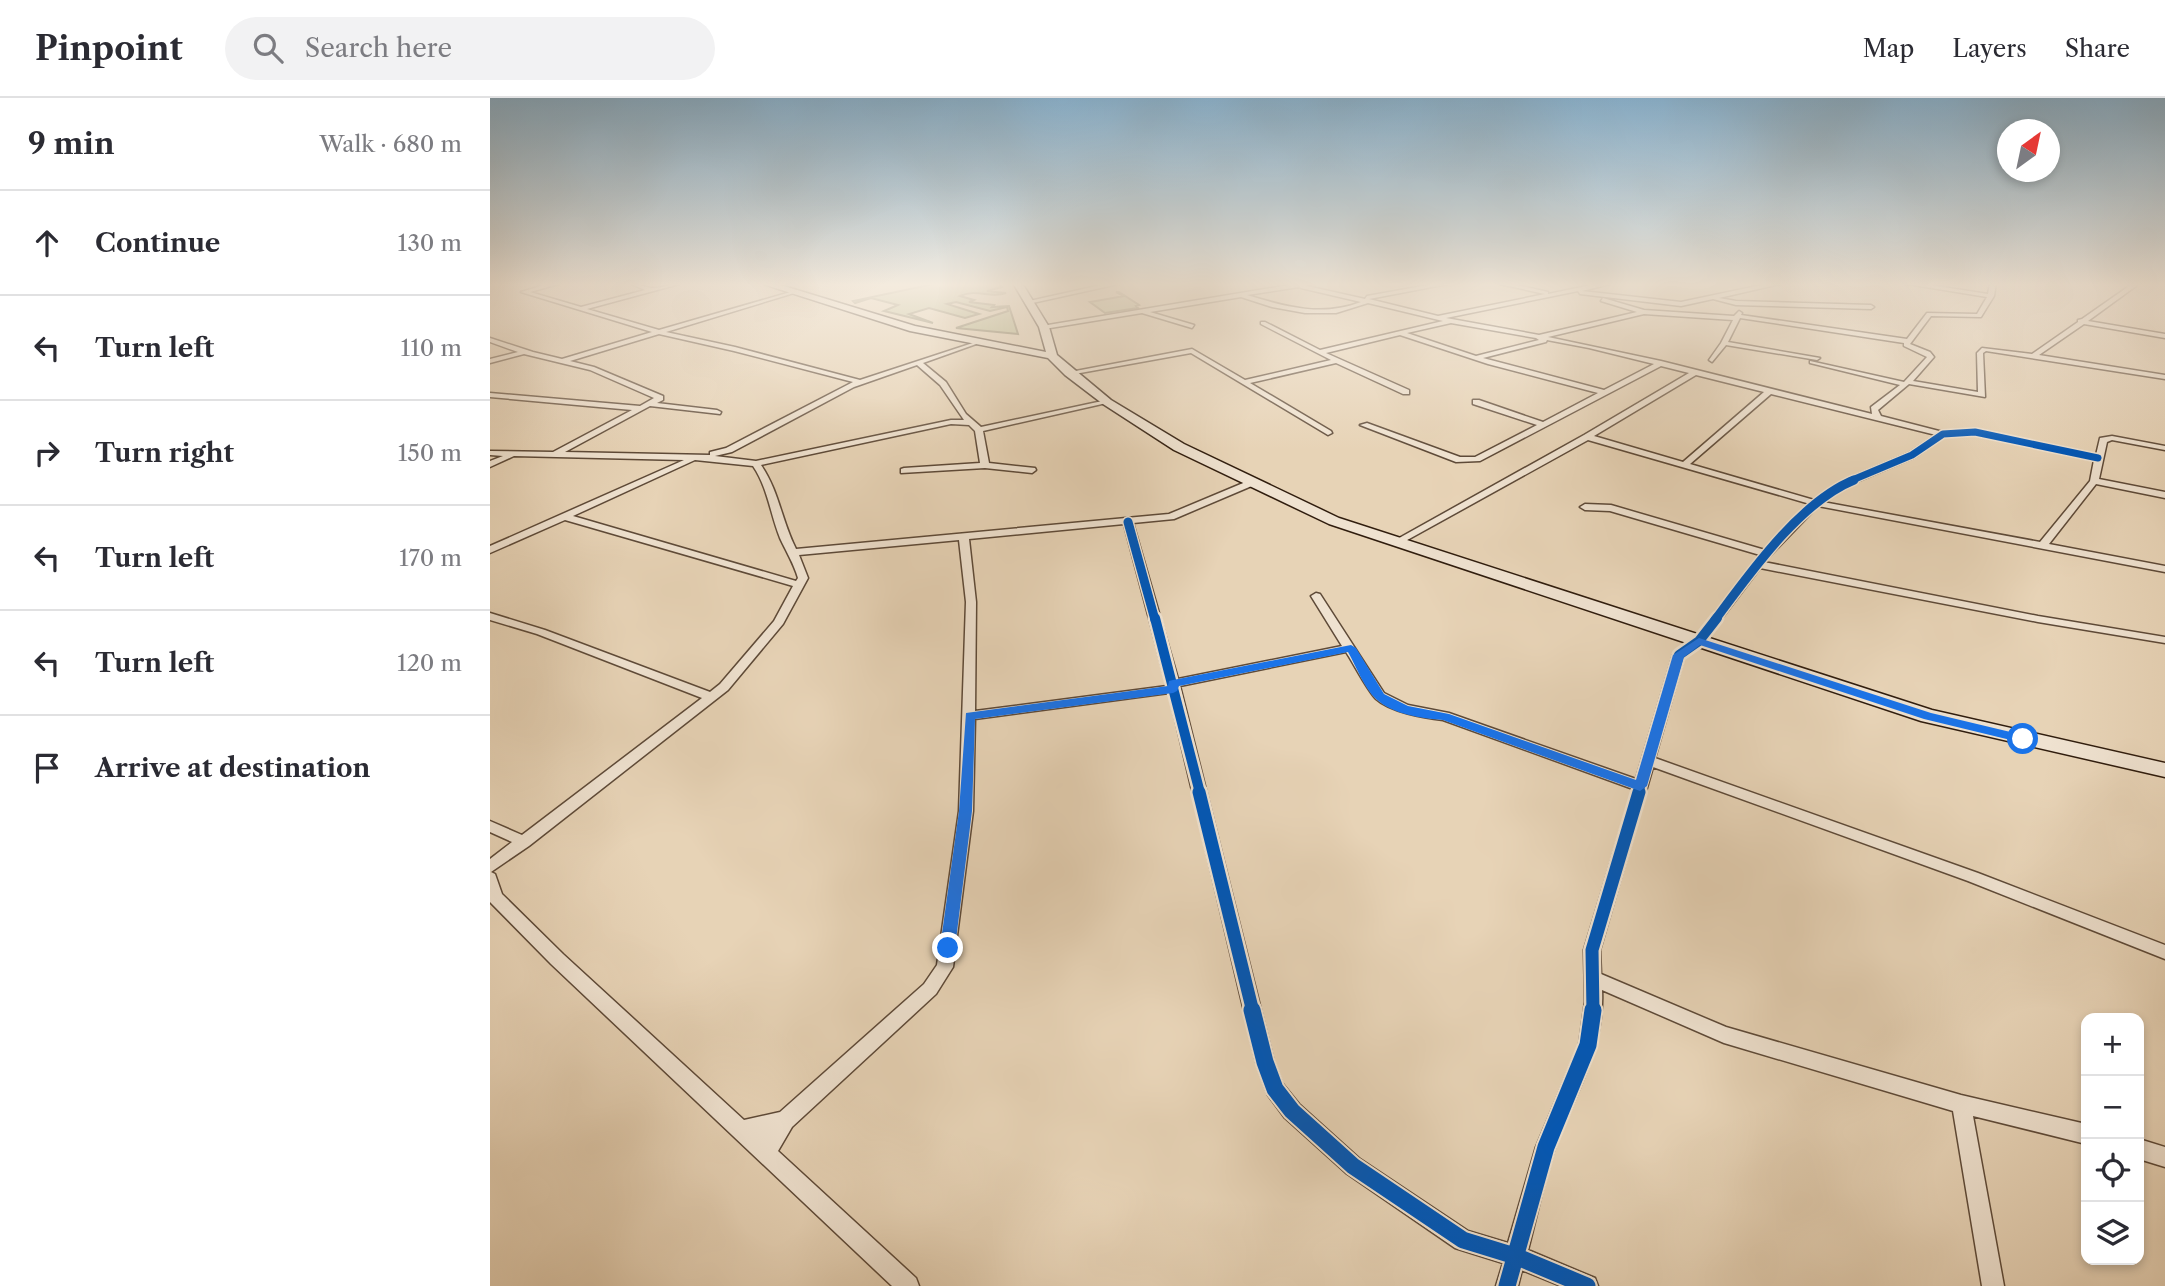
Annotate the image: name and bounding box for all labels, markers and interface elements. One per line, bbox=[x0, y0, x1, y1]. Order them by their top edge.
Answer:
search box bbox=[225, 17, 715, 80]
text: Pinpoint bbox=[35, 28, 183, 69]
icon: search bbox=[249, 29, 287, 67]
text: Search here bbox=[305, 32, 452, 64]
text: Map bbox=[1863, 34, 1914, 63]
text: Layers bbox=[1952, 34, 2027, 63]
text: Share bbox=[2065, 34, 2130, 63]
north arrow bbox=[1997, 119, 2060, 182]
text: 9 min bbox=[28, 125, 115, 162]
text: Walk · 680 m bbox=[319, 130, 462, 158]
icon: ahead bbox=[28, 224, 66, 262]
text: Continue bbox=[95, 227, 220, 259]
text: 130 m bbox=[398, 229, 462, 257]
icon: left bbox=[28, 329, 66, 367]
text: Turn left bbox=[95, 332, 214, 364]
text: 110 m bbox=[401, 334, 462, 362]
icon: right bbox=[28, 434, 66, 472]
text: Turn right bbox=[95, 437, 234, 469]
text: 150 m bbox=[398, 439, 462, 467]
icon: left bbox=[28, 539, 66, 577]
text: Turn left bbox=[95, 542, 214, 574]
text: 170 m bbox=[399, 544, 462, 572]
icon: left bbox=[28, 644, 66, 682]
text: Turn left bbox=[95, 647, 214, 679]
text: 120 m bbox=[397, 649, 462, 677]
route start bbox=[2007, 723, 2038, 754]
icon: arrive bbox=[28, 749, 66, 787]
text: Arrive at destination bbox=[95, 752, 370, 784]
route end bbox=[932, 932, 963, 963]
map controls bbox=[2081, 1013, 2144, 1265]
button: + bbox=[2081, 1013, 2144, 1076]
button: − bbox=[2081, 1076, 2144, 1139]
button: locate bbox=[2081, 1139, 2144, 1202]
button: layers bbox=[2081, 1202, 2144, 1265]

